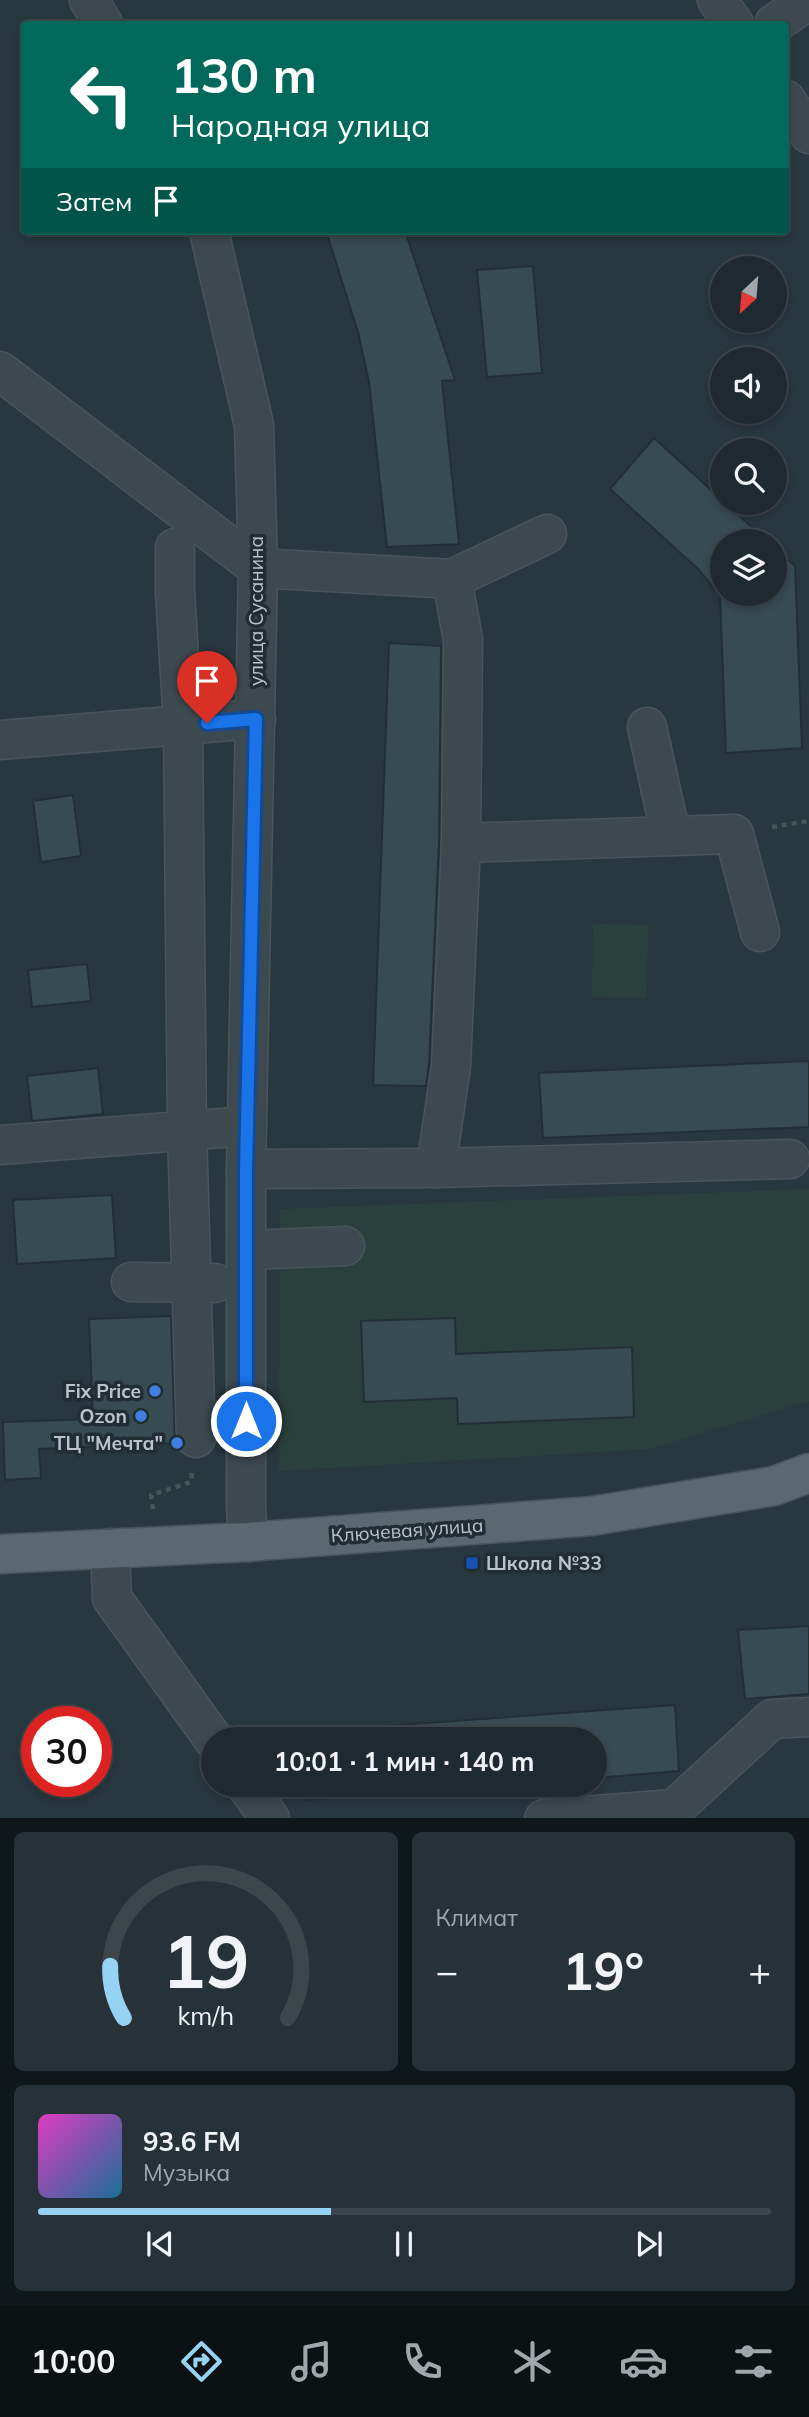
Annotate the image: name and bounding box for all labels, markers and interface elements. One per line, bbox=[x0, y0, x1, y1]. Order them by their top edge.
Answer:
text: 130 m bbox=[171, 44, 317, 105]
icon: left bbox=[56, 49, 147, 140]
text: Народная улица bbox=[171, 105, 430, 145]
icon: arrive bbox=[147, 182, 185, 220]
text: Затем bbox=[56, 185, 133, 218]
north arrow bbox=[710, 256, 788, 332]
map controls bbox=[710, 256, 787, 606]
button: sound bbox=[710, 347, 787, 424]
button: search bbox=[710, 438, 787, 515]
button: layers bbox=[710, 529, 787, 606]
street label: улица Сусанина bbox=[244, 536, 268, 686]
pin bbox=[177, 651, 237, 723]
icon: arrive bbox=[188, 662, 226, 700]
place label: Fix Price bbox=[65, 1379, 141, 1403]
marker: Fix Price bbox=[147, 1383, 163, 1399]
position arrow bbox=[209, 1384, 283, 1458]
place label: Ozon bbox=[80, 1404, 127, 1428]
marker: Ozon bbox=[133, 1408, 149, 1424]
place label: ТЦ "Мечта" bbox=[54, 1431, 163, 1455]
marker: ТЦ "Мечта" bbox=[169, 1435, 185, 1451]
street label: Ключевая улица bbox=[330, 1513, 484, 1547]
place label: Школа №33 bbox=[486, 1551, 602, 1575]
marker: Школа №33 bbox=[464, 1555, 480, 1571]
speed limit sign: 30 bbox=[21, 1706, 112, 1797]
text: 10:01 · 1 мин · 140 m bbox=[274, 1745, 534, 1778]
text: Климат bbox=[436, 1903, 518, 1932]
text: 19 bbox=[162, 1915, 249, 2006]
text: 19° bbox=[562, 1938, 644, 2003]
text: − bbox=[436, 1947, 458, 1995]
text: + bbox=[748, 1947, 771, 1995]
text: km/h bbox=[177, 1999, 234, 2030]
text: 93.6 FM bbox=[143, 2125, 241, 2158]
text: Музыка bbox=[143, 2158, 230, 2187]
icon: previous bbox=[141, 2225, 179, 2263]
icon: pause bbox=[385, 2225, 423, 2263]
icon: next bbox=[630, 2225, 668, 2263]
icon: directions bbox=[177, 2337, 226, 2386]
icon: music bbox=[287, 2337, 336, 2386]
icon: phone bbox=[398, 2337, 447, 2386]
icon: climate bbox=[508, 2337, 557, 2386]
icon: car bbox=[619, 2337, 668, 2386]
icon: filters bbox=[729, 2337, 778, 2386]
text: 10:00 bbox=[31, 2341, 115, 2381]

